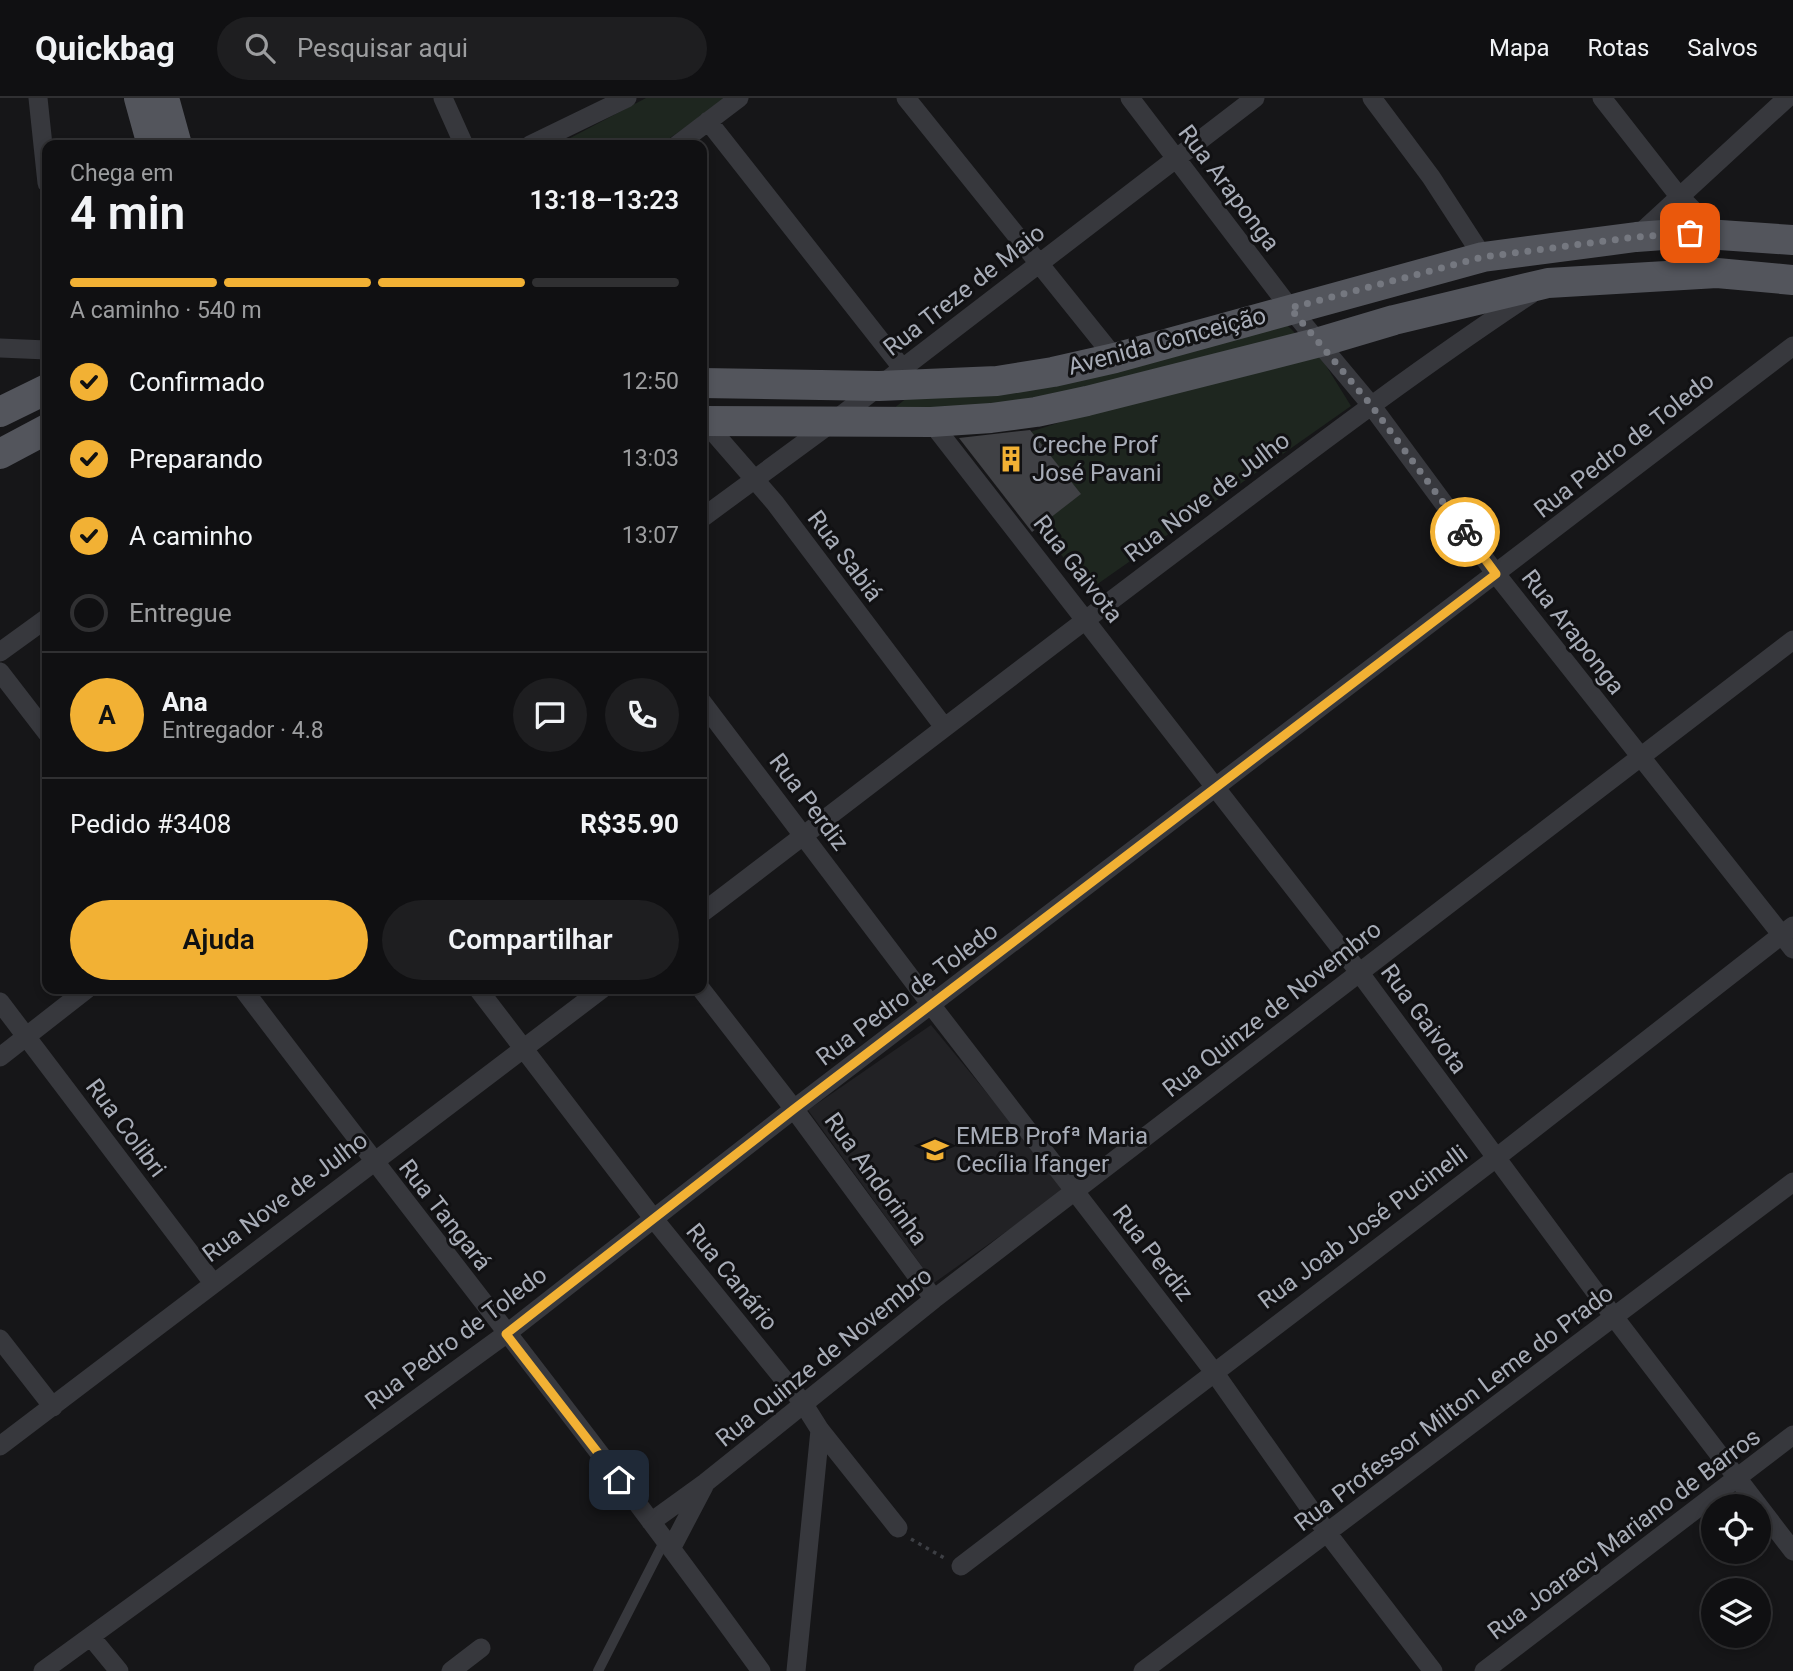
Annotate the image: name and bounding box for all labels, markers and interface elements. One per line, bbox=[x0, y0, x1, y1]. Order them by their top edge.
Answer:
search box bbox=[217, 17, 707, 80]
text: Quickbag bbox=[35, 29, 175, 68]
icon: search bbox=[241, 29, 279, 67]
text: Pesquisar aqui bbox=[297, 33, 468, 63]
text: Mapa bbox=[1489, 34, 1550, 62]
text: Rotas bbox=[1588, 34, 1649, 62]
text: Salvos bbox=[1687, 34, 1758, 62]
street label: Rua Araponga bbox=[1173, 120, 1285, 256]
text: Chega em bbox=[70, 160, 173, 187]
text: 13:18–13:23 bbox=[529, 185, 679, 215]
text: 4 min bbox=[70, 186, 185, 240]
pin bbox=[1660, 203, 1720, 263]
icon: bag bbox=[1671, 214, 1709, 252]
street label: Rua Treze de Maio bbox=[878, 218, 1050, 362]
text: A caminho · 540 m bbox=[70, 297, 262, 324]
street label: Avenida Conceição bbox=[1065, 301, 1269, 381]
icon: check bbox=[70, 363, 108, 401]
street label: Rua Pedro de Toledo bbox=[1529, 366, 1719, 524]
text: Confirmado bbox=[129, 367, 265, 397]
text: 12:50 bbox=[622, 368, 679, 395]
street label: Rua Nove de Julho bbox=[1119, 426, 1295, 568]
place label: Creche Prof José Pavani bbox=[1032, 431, 1161, 487]
icon: check bbox=[70, 440, 108, 478]
text: Preparando bbox=[129, 444, 263, 474]
building icon: Creche Prof José Pavani bbox=[996, 444, 1026, 474]
text: 13:03 bbox=[622, 445, 679, 472]
courier bbox=[1430, 497, 1500, 567]
street label: Rua Sabiá bbox=[802, 505, 888, 607]
street label: Rua Gaivota bbox=[1027, 510, 1129, 628]
icon: bike bbox=[1446, 513, 1484, 551]
icon: check bbox=[70, 517, 108, 555]
text: A caminho bbox=[129, 521, 253, 551]
text: 13:07 bbox=[622, 522, 679, 549]
street label: Rua Araponga bbox=[1516, 564, 1630, 700]
text: Entregue bbox=[129, 598, 232, 628]
button: chat bbox=[513, 678, 587, 752]
button: phone bbox=[605, 678, 679, 752]
text: Ana bbox=[162, 687, 208, 717]
text: A bbox=[98, 700, 116, 730]
text: Entregador · 4.8 bbox=[162, 717, 324, 744]
street label: Rua Perdiz bbox=[764, 748, 855, 856]
text: Pedido #3408 bbox=[70, 809, 231, 839]
text: R$35.90 bbox=[580, 809, 679, 839]
button: Ajuda bbox=[70, 900, 368, 980]
button: Compartilhar bbox=[382, 900, 679, 980]
street label: Rua Quinze de Novembro bbox=[1157, 915, 1387, 1103]
street label: Rua Pedro de Toledo bbox=[811, 917, 1003, 1071]
street label: Rua Gaivota bbox=[1375, 959, 1473, 1079]
street label: Rua Colibri bbox=[80, 1073, 172, 1183]
street label: Rua Andorinha bbox=[819, 1107, 933, 1251]
place label: EMEB Profª Maria Cecília Ifanger bbox=[956, 1122, 1148, 1178]
street label: Rua Nove de Julho bbox=[197, 1126, 373, 1268]
school or university icon: EMEB Profª Maria Cecília Ifanger bbox=[920, 1135, 950, 1165]
street label: Rua Joab José Pucinelli bbox=[1253, 1139, 1473, 1315]
street label: Rua Tangará bbox=[393, 1154, 497, 1276]
street label: Rua Perdiz bbox=[1107, 1199, 1199, 1307]
street label: Rua Canário bbox=[680, 1218, 784, 1336]
street label: Rua Pedro de Toledo bbox=[360, 1261, 552, 1415]
street label: Rua Quinze de Novembro bbox=[710, 1261, 938, 1453]
street label: Rua Professor Milton Leme do Prado bbox=[1289, 1279, 1619, 1537]
street label: Rua Joaracy Mariano de Barros bbox=[1482, 1422, 1766, 1646]
pin bbox=[589, 1450, 649, 1510]
icon: home bbox=[600, 1461, 638, 1499]
map controls bbox=[1701, 1494, 1771, 1648]
button: locate bbox=[1701, 1494, 1771, 1564]
button: layers bbox=[1701, 1578, 1771, 1648]

